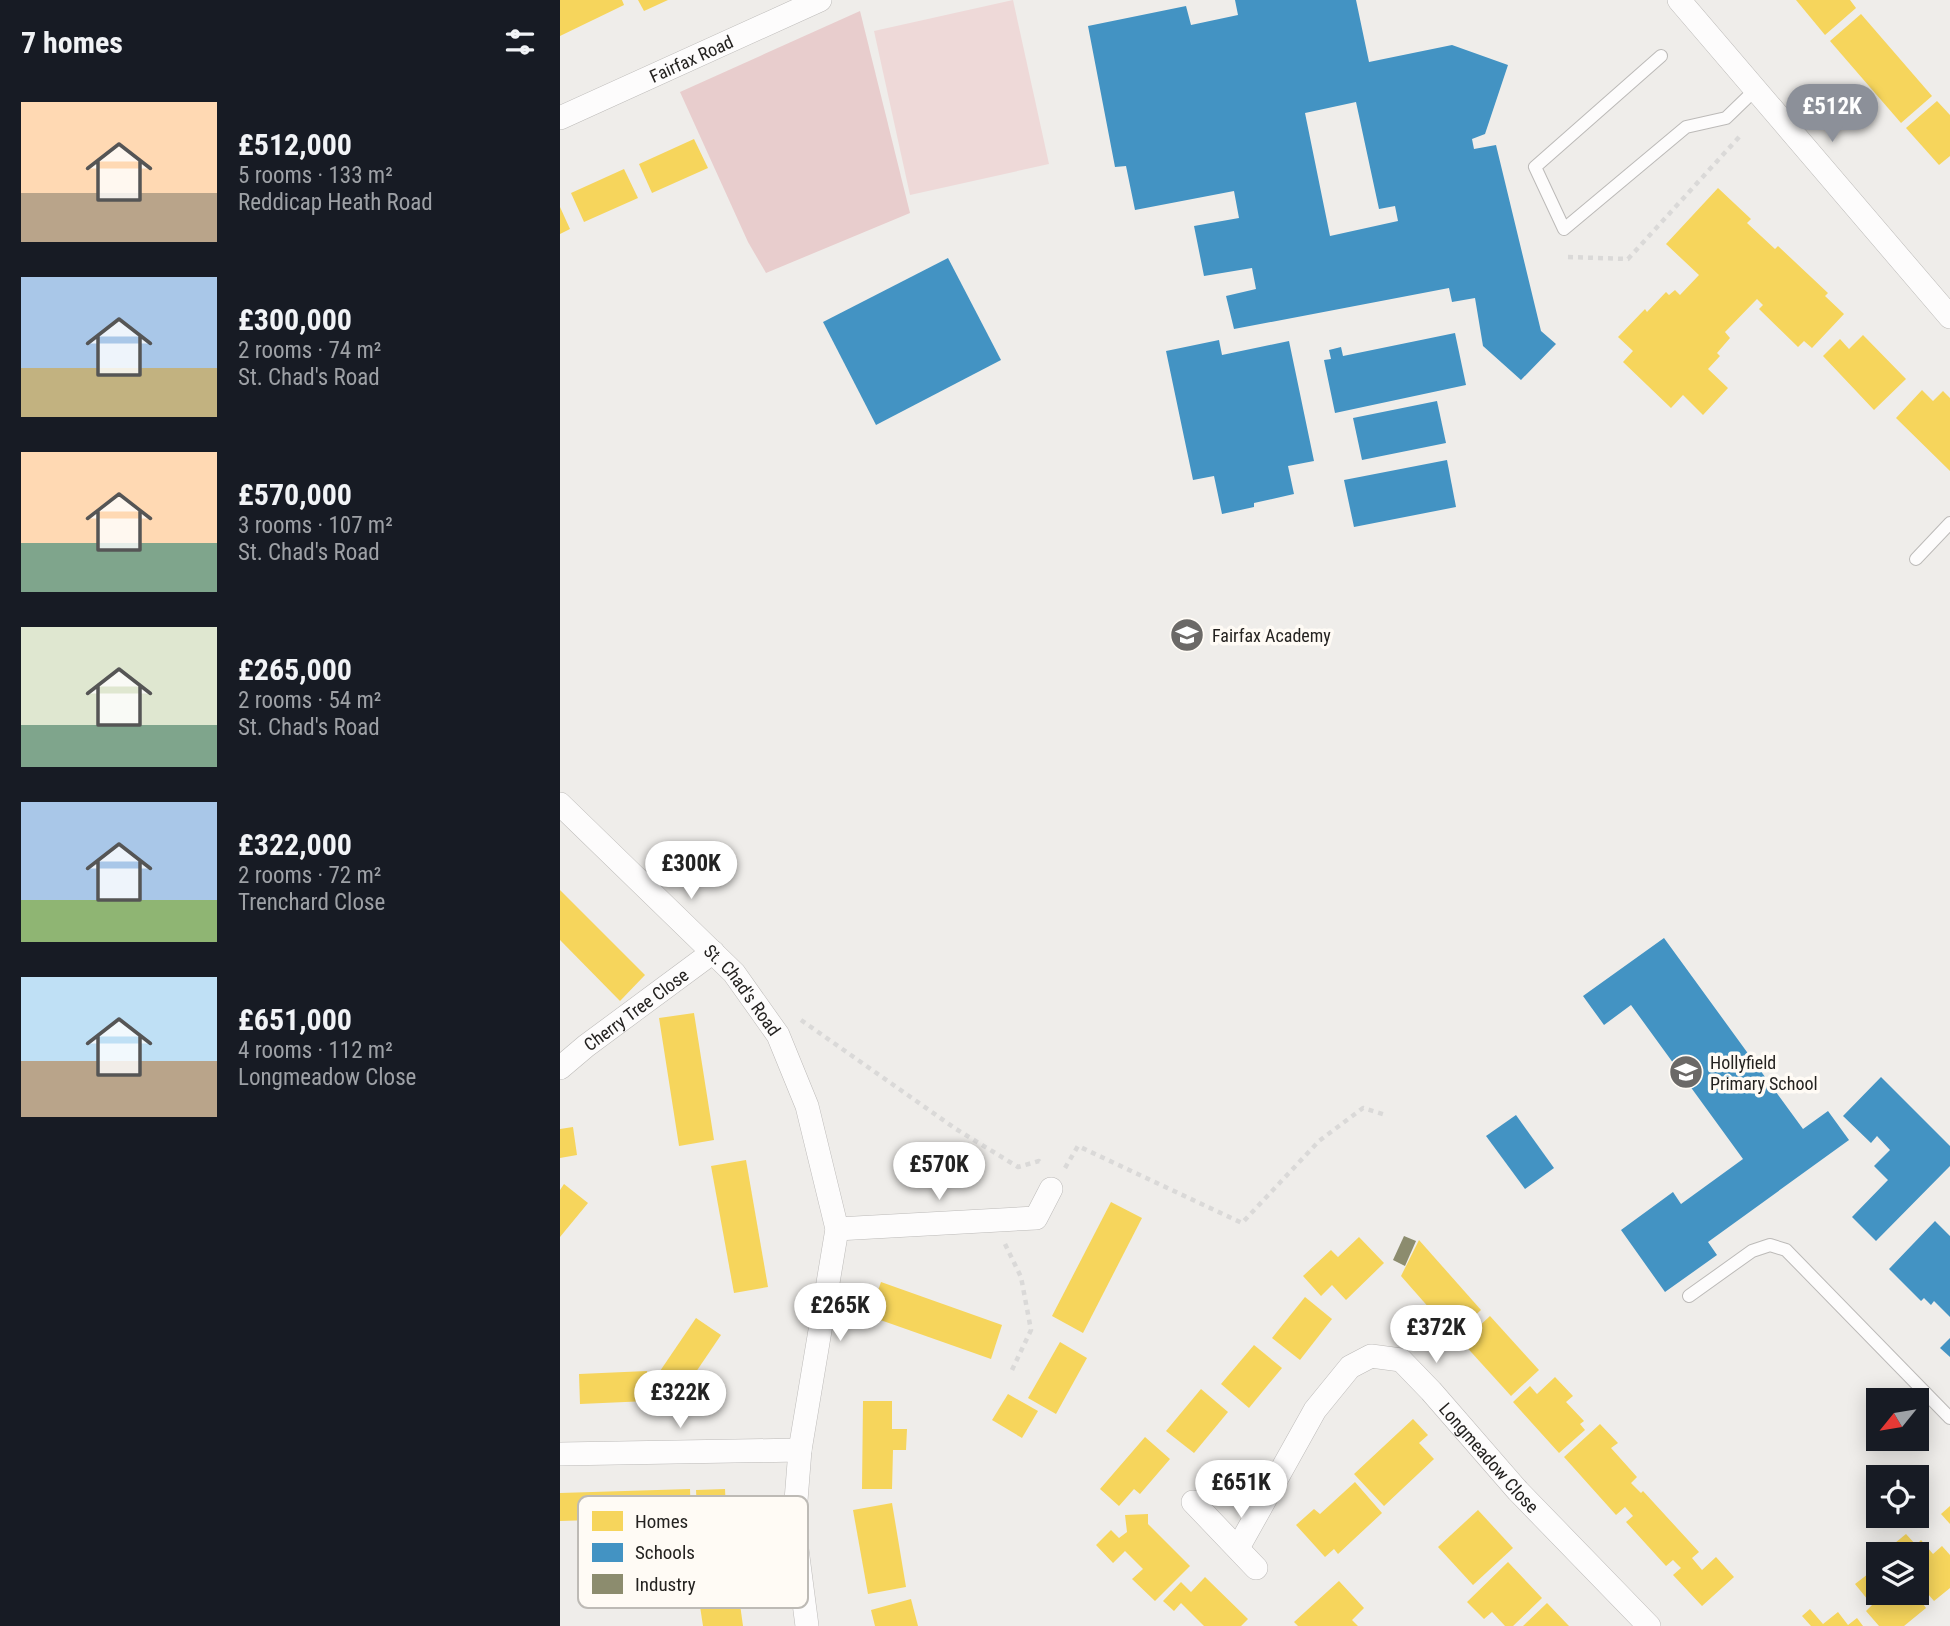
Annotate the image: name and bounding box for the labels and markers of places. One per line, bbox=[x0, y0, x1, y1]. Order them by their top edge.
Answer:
pin: £512K bbox=[1783, 85, 1881, 144]
school or university icon: Fairfax Academy bbox=[1168, 616, 1206, 654]
place label: Fairfax Academy bbox=[1212, 625, 1331, 646]
pin: £300K bbox=[642, 842, 740, 901]
place label: Hollyfield Primary School bbox=[1710, 1052, 1818, 1094]
school or university icon: Hollyfield Primary School bbox=[1667, 1053, 1705, 1091]
pin: £570K bbox=[890, 1142, 988, 1202]
pin: £265K bbox=[791, 1284, 889, 1343]
pin: £372K bbox=[1387, 1306, 1485, 1365]
pin: £322K bbox=[631, 1370, 729, 1430]
pin: £651K bbox=[1192, 1460, 1290, 1520]

